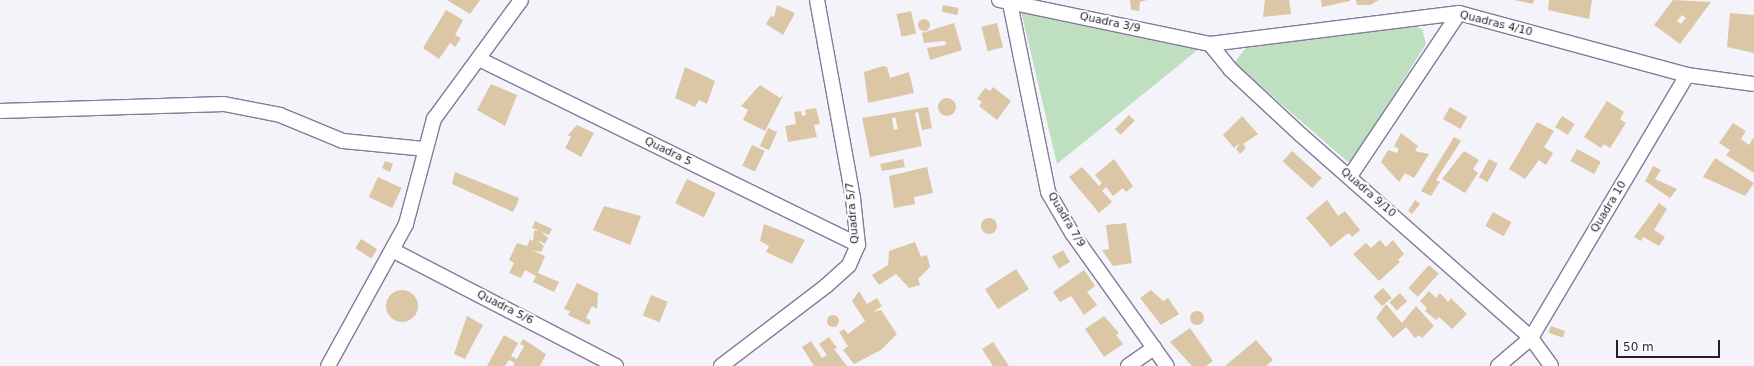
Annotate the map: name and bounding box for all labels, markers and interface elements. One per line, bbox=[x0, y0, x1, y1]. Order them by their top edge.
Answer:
street label: Quadras 4/10 bbox=[1458, 9, 1534, 39]
street label: Quadra 3/9 bbox=[1078, 10, 1142, 36]
street label: Quadra 5 bbox=[642, 135, 694, 169]
street label: Quadra 9/10 bbox=[1338, 165, 1398, 221]
street label: Quadra 10 bbox=[1588, 179, 1630, 235]
street label: Quadra 5/7 bbox=[844, 182, 862, 244]
street label: Quadra 7/9 bbox=[1044, 190, 1088, 250]
street label: Quadra 5/6 bbox=[474, 288, 536, 328]
scale bar bbox=[1618, 332, 1722, 358]
text: 50 m bbox=[1623, 340, 1654, 354]

